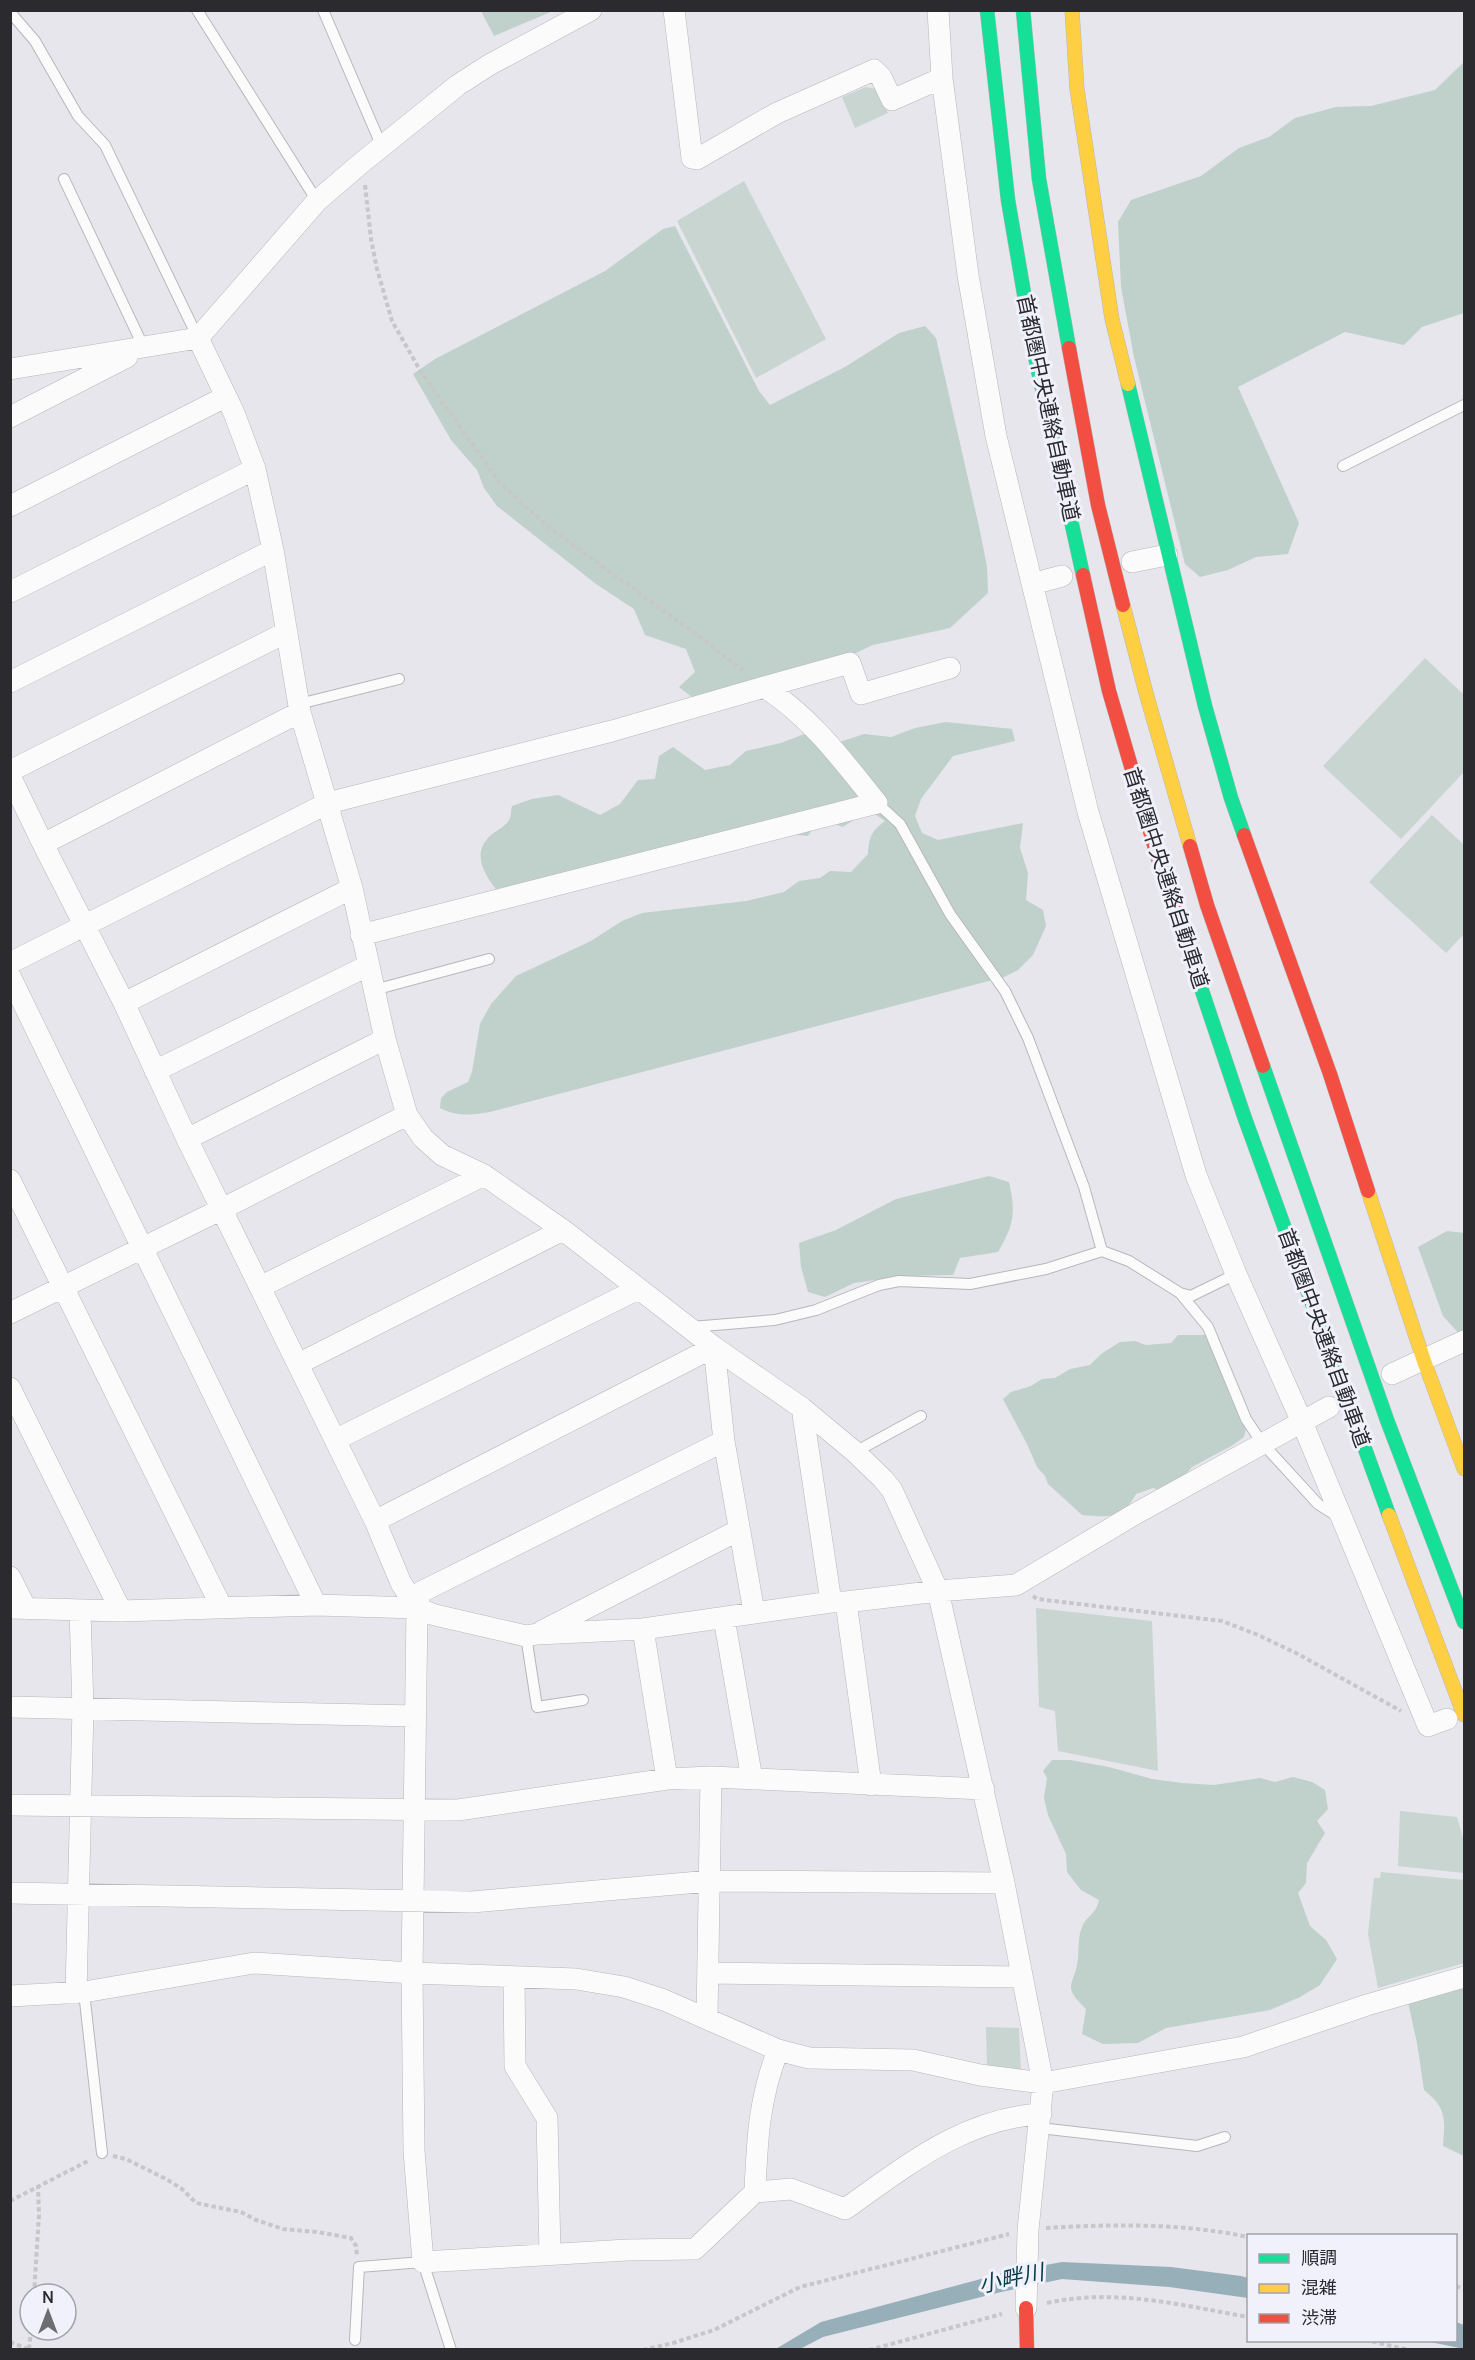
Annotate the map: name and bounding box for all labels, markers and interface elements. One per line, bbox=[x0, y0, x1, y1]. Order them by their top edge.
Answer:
street label: 首都圏中央連絡自動車道 bbox=[1011, 292, 1087, 524]
street label: 首都圏中央連絡自動車道 bbox=[1118, 764, 1216, 992]
street label: 首都圏中央連絡自動車道 bbox=[1272, 1224, 1378, 1451]
legend bbox=[1247, 2234, 1457, 2342]
text: 順調 bbox=[1301, 2245, 1337, 2269]
water label: 小畔川 bbox=[976, 2256, 1048, 2300]
text: 混雑 bbox=[1301, 2275, 1337, 2299]
north arrow bbox=[18, 2282, 78, 2342]
text: N bbox=[42, 2286, 54, 2308]
text: 渋滞 bbox=[1301, 2305, 1337, 2329]

